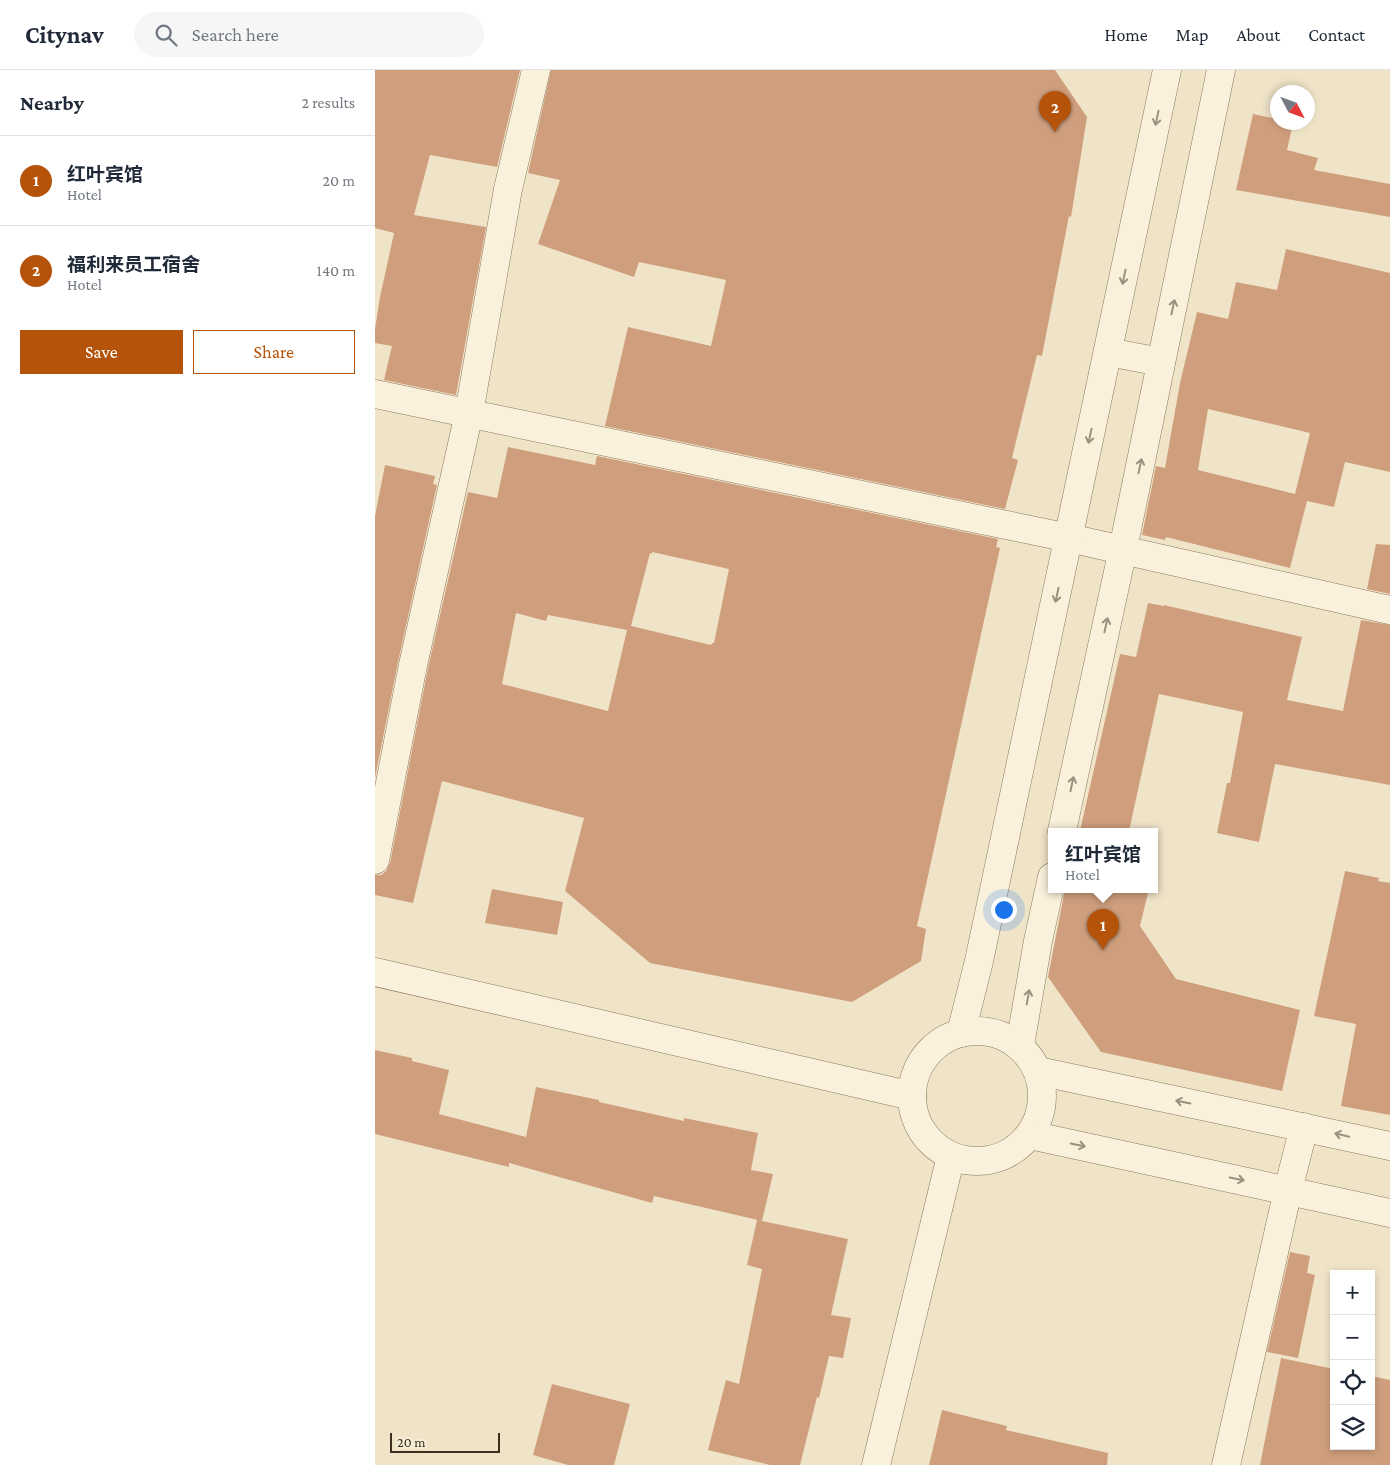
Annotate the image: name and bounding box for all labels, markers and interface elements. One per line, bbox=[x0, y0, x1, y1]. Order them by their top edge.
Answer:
search box bbox=[134, 12, 484, 57]
text: Citynav bbox=[25, 21, 104, 48]
icon: search bbox=[152, 21, 180, 49]
text: Search here bbox=[192, 24, 279, 45]
text: Home bbox=[1105, 25, 1148, 45]
text: Map bbox=[1176, 25, 1208, 45]
text: About bbox=[1236, 25, 1280, 45]
text: Contact bbox=[1308, 25, 1365, 45]
north arrow bbox=[1270, 85, 1315, 130]
text: Nearby bbox=[20, 91, 84, 115]
pin: 2 bbox=[1039, 91, 1071, 132]
text: 2 results bbox=[302, 94, 355, 111]
one-way arrow bbox=[1152, 109, 1161, 125]
text: 红叶宾馆 bbox=[67, 164, 143, 185]
text: 1 bbox=[33, 172, 39, 189]
text: 20 m bbox=[322, 172, 355, 189]
text: Hotel bbox=[67, 186, 102, 203]
text: 福利来员工宿舍 bbox=[67, 254, 200, 275]
text: 2 bbox=[32, 262, 40, 279]
text: 140 m bbox=[317, 262, 355, 279]
one-way arrow bbox=[1119, 268, 1128, 284]
text: Hotel bbox=[67, 276, 102, 293]
one-way arrow bbox=[1168, 299, 1178, 315]
button: Save bbox=[20, 330, 183, 374]
button: Share bbox=[193, 330, 355, 374]
one-way arrow bbox=[1085, 427, 1095, 443]
one-way arrow bbox=[1136, 458, 1145, 474]
one-way arrow bbox=[1052, 586, 1061, 602]
one-way arrow bbox=[1102, 617, 1112, 633]
one-way arrow bbox=[1068, 776, 1077, 792]
popup bbox=[1048, 828, 1158, 893]
text: 红叶宾馆 bbox=[1065, 844, 1141, 865]
text: Hotel bbox=[1065, 866, 1100, 883]
your location bbox=[991, 897, 1017, 923]
pin: 1 bbox=[1087, 909, 1119, 950]
one-way arrow bbox=[1024, 990, 1034, 1006]
one-way arrow bbox=[1176, 1096, 1192, 1106]
one-way arrow bbox=[1335, 1130, 1351, 1139]
one-way arrow bbox=[1069, 1141, 1085, 1150]
one-way arrow bbox=[1228, 1175, 1244, 1184]
map controls bbox=[1330, 1270, 1375, 1450]
button: + bbox=[1330, 1270, 1375, 1315]
button: − bbox=[1330, 1315, 1375, 1360]
button: locate bbox=[1330, 1360, 1375, 1405]
button: layers bbox=[1330, 1405, 1375, 1450]
scale bar bbox=[390, 1430, 500, 1453]
text: 20 m bbox=[397, 1434, 425, 1450]

